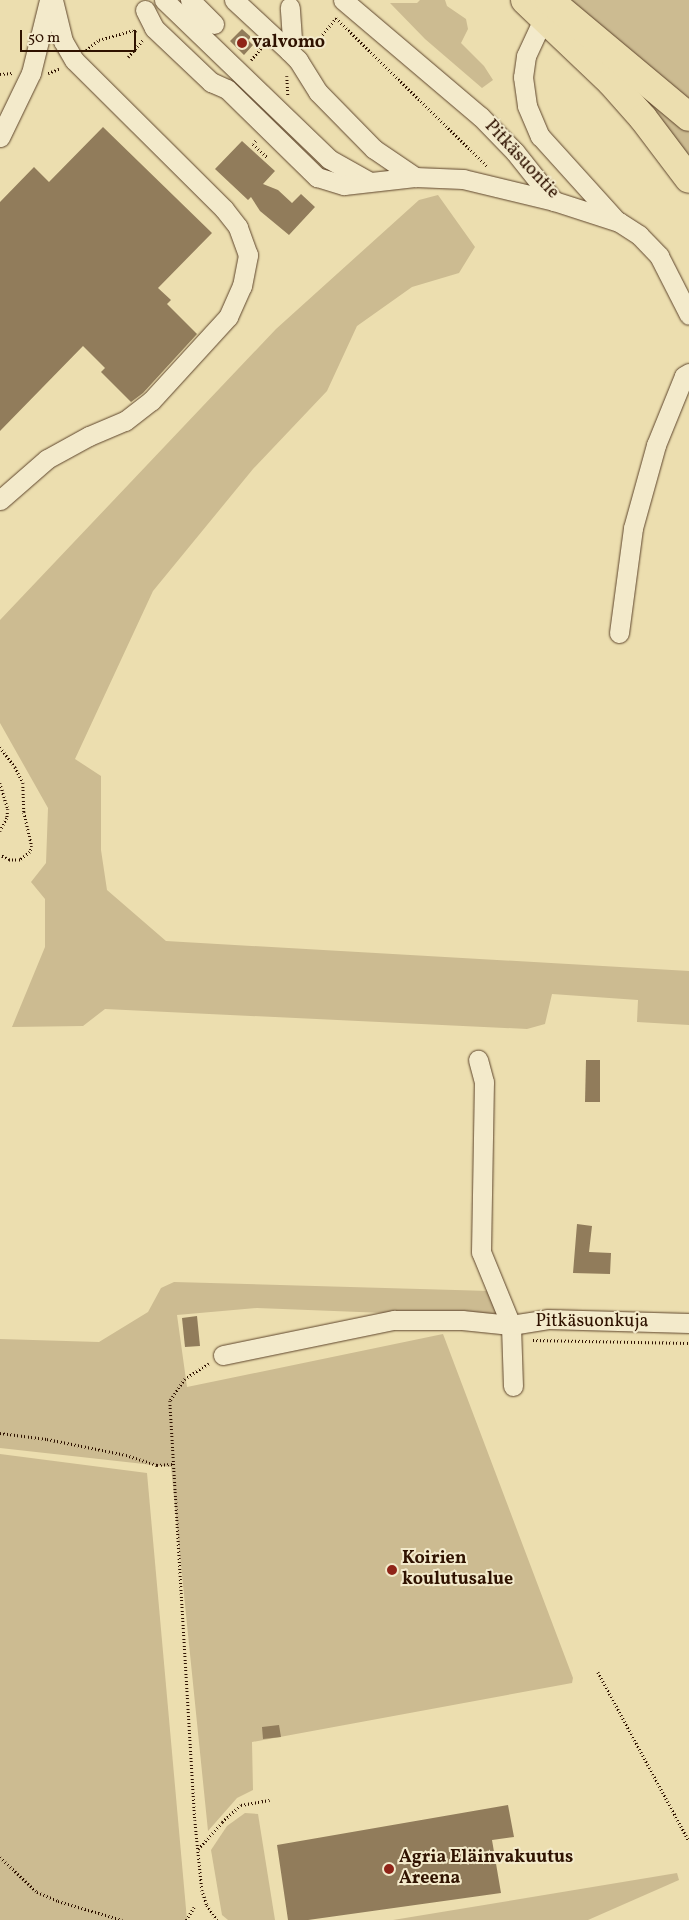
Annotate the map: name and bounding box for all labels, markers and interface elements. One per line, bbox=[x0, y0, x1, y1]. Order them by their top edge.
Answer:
scale bar bbox=[22, 20, 139, 52]
text: 50 m bbox=[28, 28, 60, 49]
place label: valvomo bbox=[252, 32, 325, 54]
marker: valvomo bbox=[236, 37, 248, 49]
street label: Pitkäsuontie bbox=[479, 116, 563, 204]
street label: Pitkäsuonkuja bbox=[535, 1311, 649, 1333]
place label: Koirien koulutusalue bbox=[402, 1549, 513, 1592]
marker: Koirien koulutusalue bbox=[386, 1564, 398, 1576]
place label: Agria Eläinvakuutus Areena bbox=[399, 1848, 573, 1890]
marker: Agria Eläinvakuutus Areena bbox=[383, 1863, 395, 1875]

